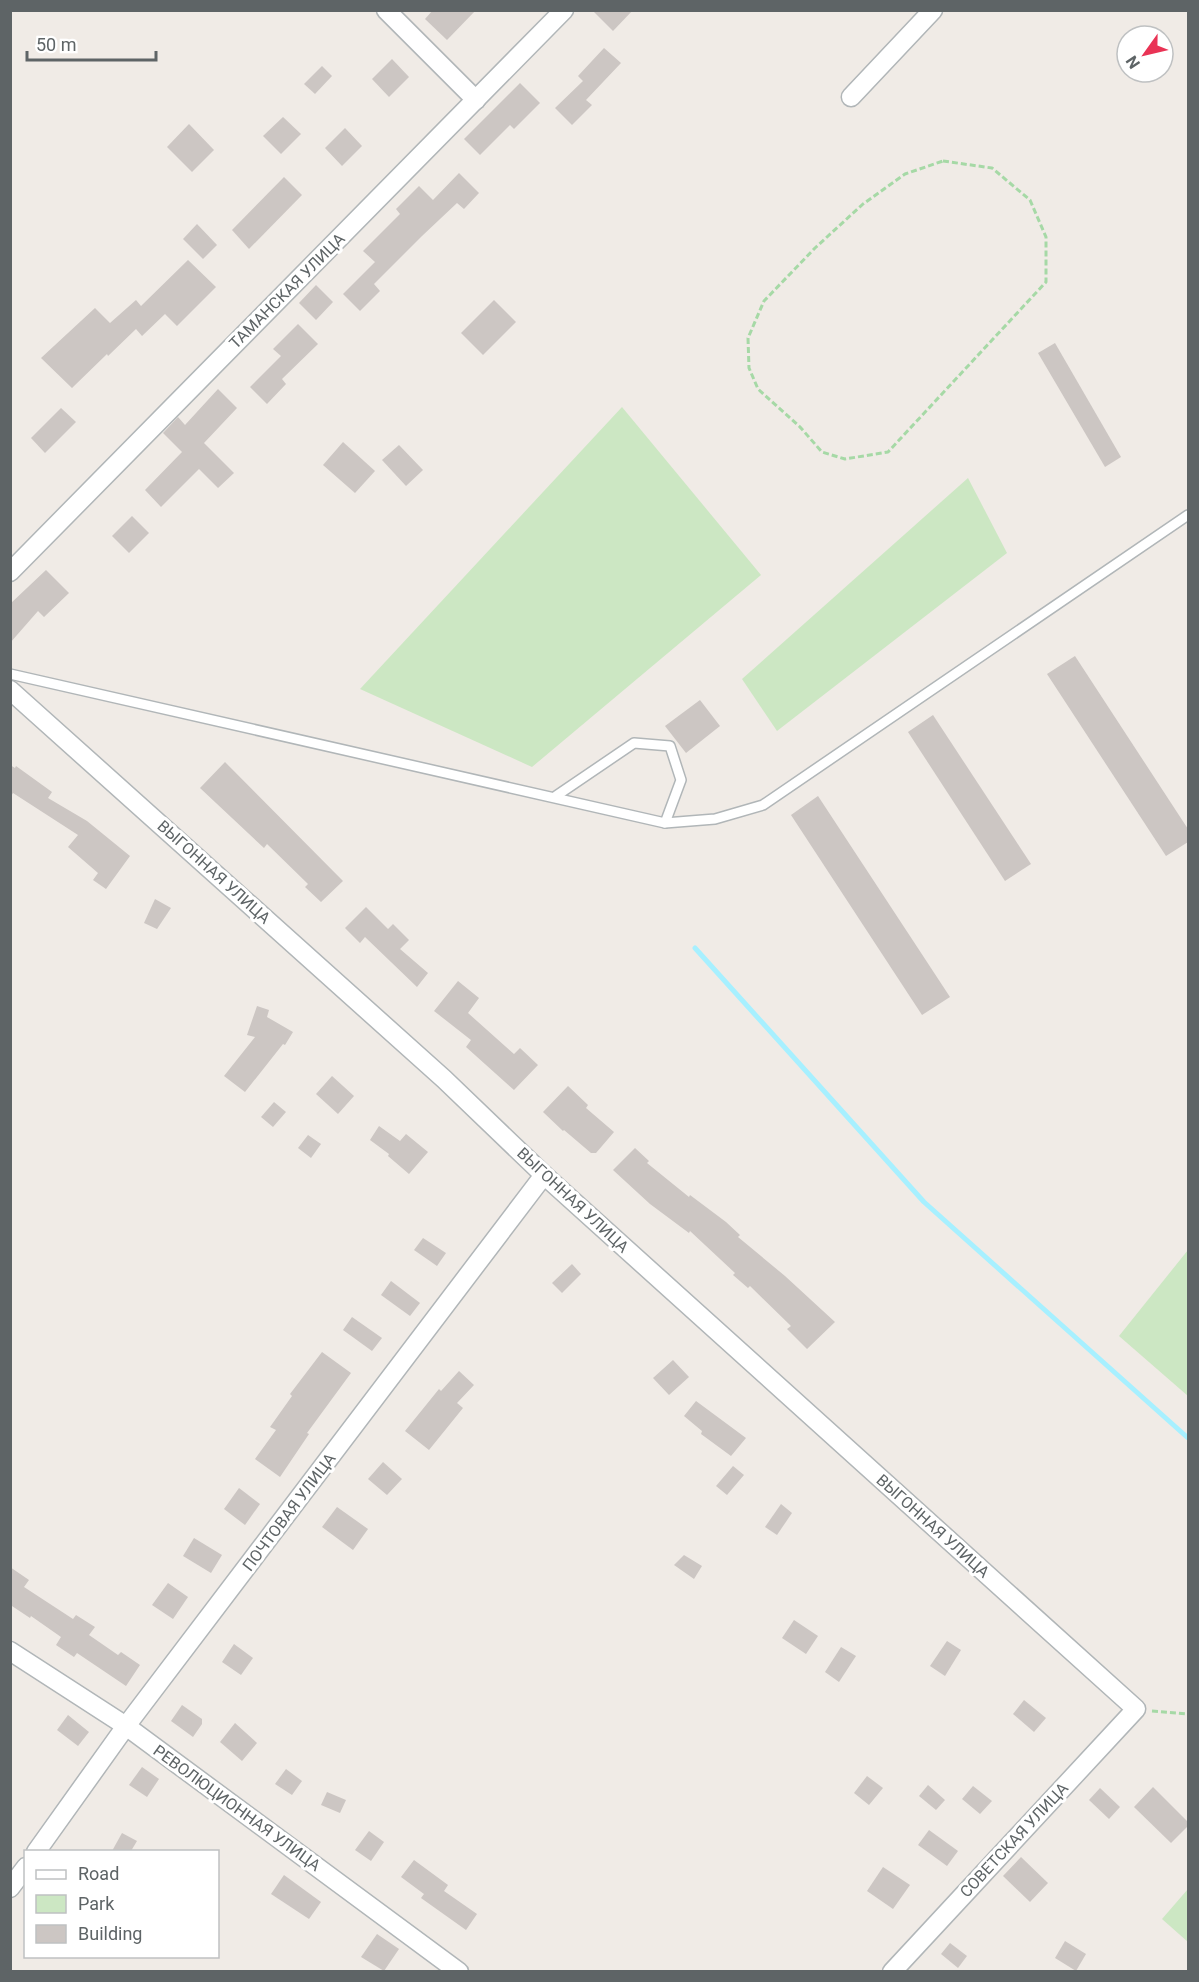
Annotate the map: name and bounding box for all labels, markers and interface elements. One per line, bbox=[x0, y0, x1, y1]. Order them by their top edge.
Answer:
scale bar bbox=[27, 24, 156, 62]
north arrow bbox=[1115, 24, 1175, 84]
text: 50 m bbox=[36, 34, 76, 55]
text: N bbox=[1122, 52, 1144, 72]
street label: ТАМАНСКАЯ УЛИЦА bbox=[225, 229, 349, 353]
street label: ВЫГОННАЯ УЛИЦА bbox=[154, 816, 275, 928]
street label: ВЫГОННАЯ УЛИЦА bbox=[513, 1143, 633, 1257]
street label: ПОЧТОВАЯ УЛИЦА bbox=[238, 1449, 340, 1575]
street label: ВЫГОННАЯ УЛИЦА bbox=[873, 1470, 994, 1582]
street label: РЕВОЛЮЦИОННАЯ УЛИЦА bbox=[150, 1741, 325, 1875]
street label: СОВЕТСКАЯ УЛИЦА bbox=[956, 1778, 1072, 1901]
legend bbox=[24, 1850, 219, 1958]
text: Road bbox=[78, 1863, 119, 1884]
text: Park bbox=[78, 1893, 115, 1914]
text: Building bbox=[78, 1923, 142, 1944]

